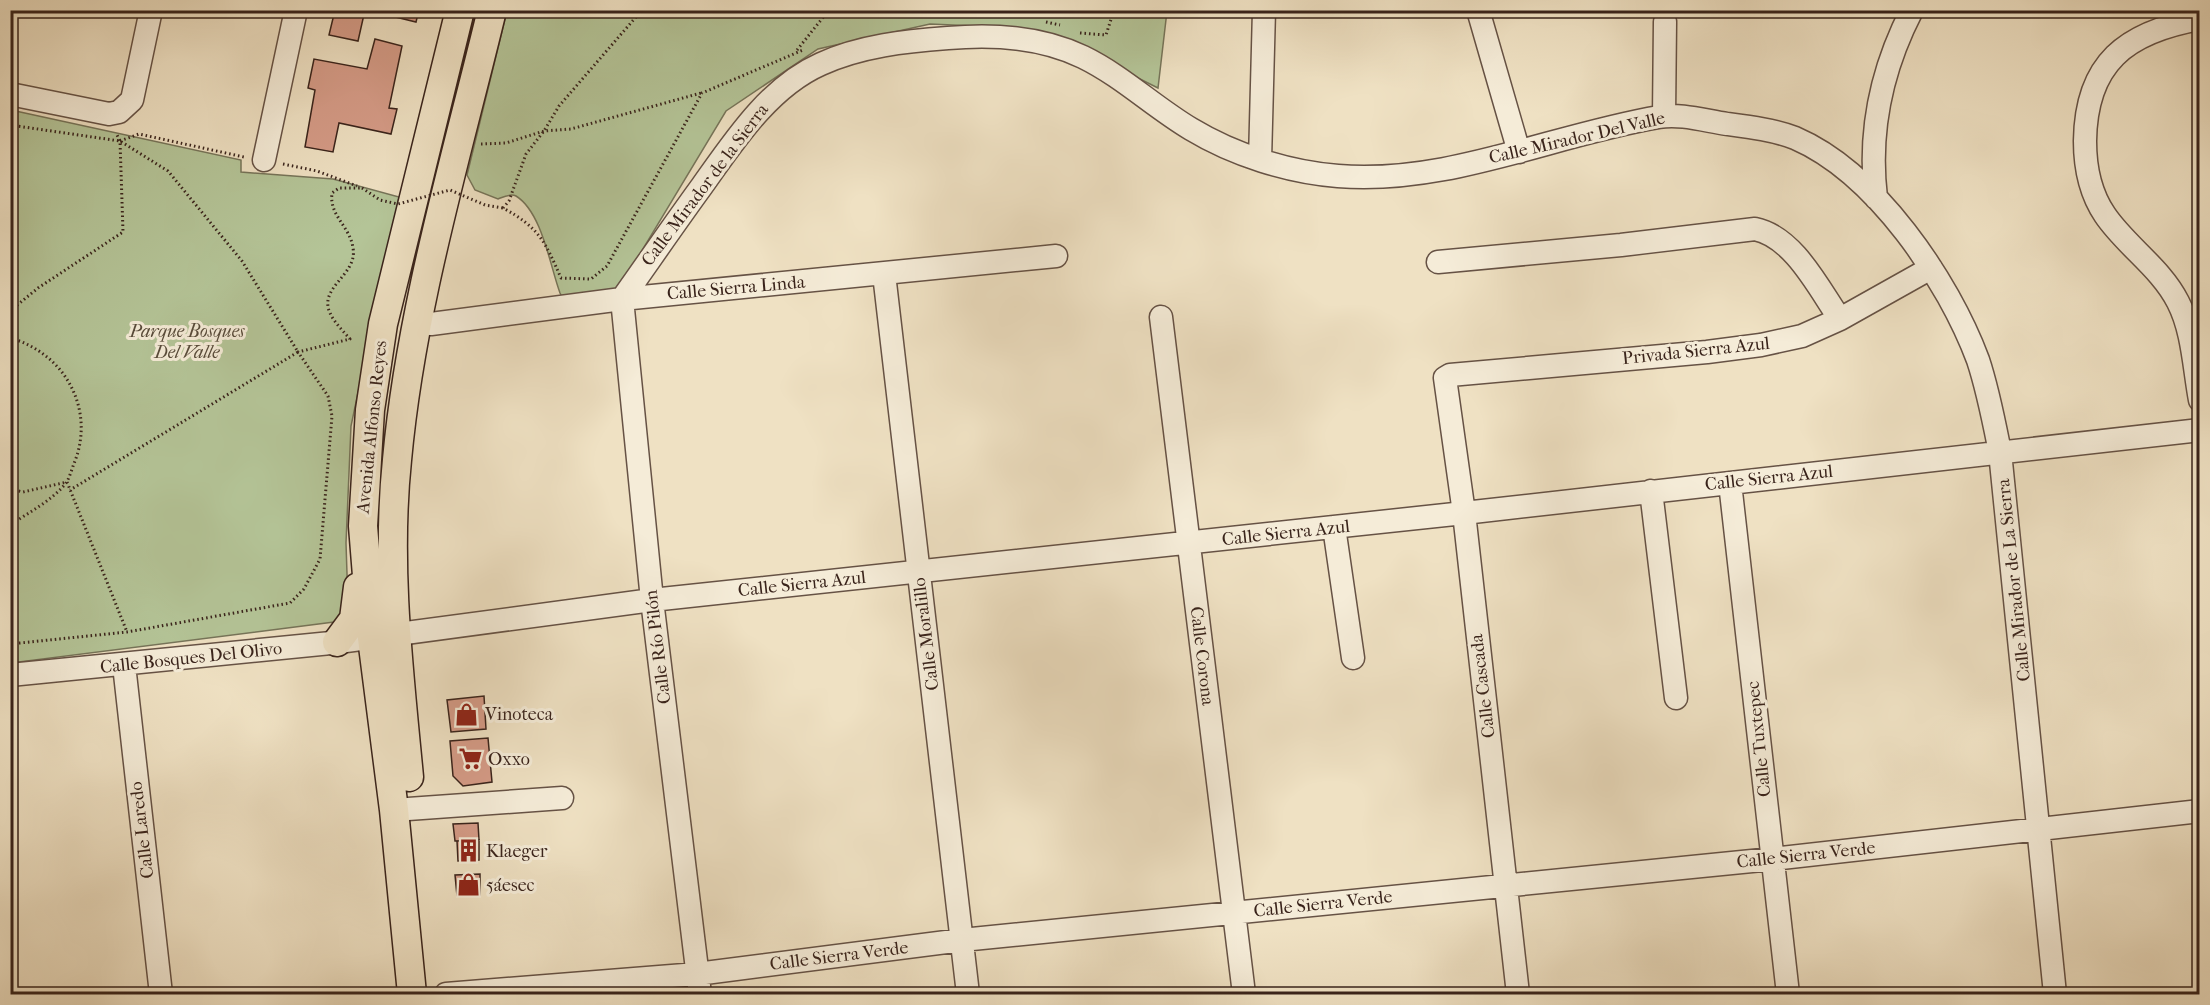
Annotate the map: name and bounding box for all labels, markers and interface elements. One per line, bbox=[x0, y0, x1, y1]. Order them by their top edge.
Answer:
street label: Calle Mirador de la Sierra bbox=[637, 99, 773, 270]
street label: Calle Mirador Del Valle bbox=[1487, 107, 1667, 168]
street label: Calle Sierra Linda bbox=[666, 271, 807, 304]
park label: Parque Bosques Del Valle bbox=[129, 321, 245, 363]
street label: Privada Sierra Azul bbox=[1621, 333, 1771, 369]
street label: Avenida Alfonso Reyes bbox=[352, 339, 392, 516]
street label: Calle Sierra Azul bbox=[1704, 461, 1834, 495]
street label: Calle Mirador de La Sierra bbox=[1993, 477, 2035, 682]
street label: Calle Sierra Azul bbox=[1221, 516, 1351, 550]
street label: Calle Sierra Azul bbox=[737, 567, 867, 601]
street label: Calle Moralillo bbox=[909, 576, 943, 692]
street label: Calle Río Pilón bbox=[641, 588, 675, 705]
street label: Calle Corona bbox=[1186, 605, 1219, 707]
street label: Calle Cascada bbox=[1466, 632, 1500, 739]
street label: Calle Bosques Del Olivo bbox=[99, 638, 283, 678]
street label: Calle Tuxtepec bbox=[1742, 680, 1776, 798]
shop icon: Vinoteca bbox=[454, 701, 480, 727]
place label: Vinoteca bbox=[484, 704, 554, 725]
supermarket icon: Oxxo bbox=[457, 746, 483, 772]
place label: Oxxo bbox=[488, 749, 530, 770]
street label: Calle Laredo bbox=[126, 780, 158, 880]
street label: Calle Sierra Verde bbox=[1735, 837, 1877, 873]
building icon: Klaeger bbox=[455, 838, 481, 864]
place label: Klaeger bbox=[486, 841, 548, 862]
shop icon: 5áesec bbox=[455, 872, 481, 898]
place label: 5áesec bbox=[486, 875, 535, 896]
street label: Calle Sierra Verde bbox=[1252, 886, 1394, 922]
street label: Calle Sierra Verde bbox=[768, 937, 910, 975]

